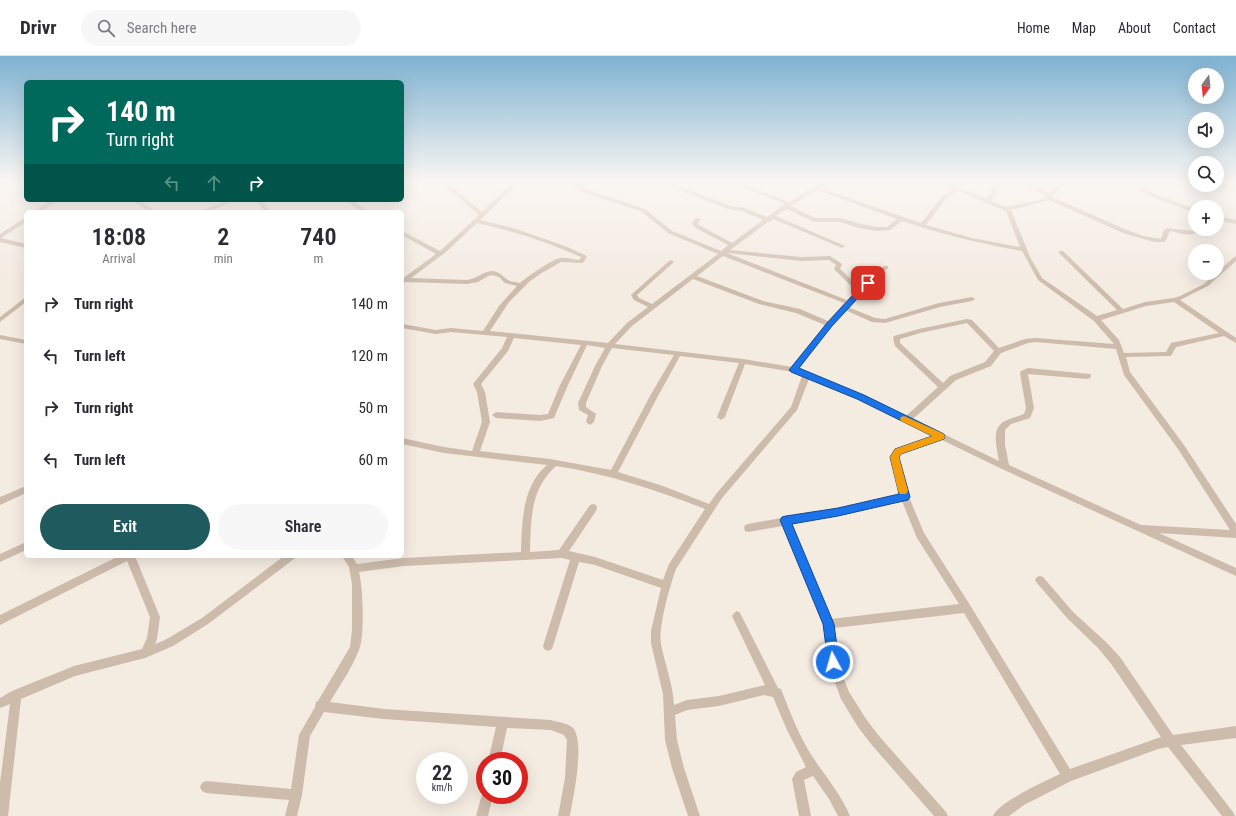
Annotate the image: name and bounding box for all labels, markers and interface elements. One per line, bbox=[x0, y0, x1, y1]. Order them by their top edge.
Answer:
search box bbox=[81, 10, 361, 46]
text: Drivr bbox=[20, 16, 57, 39]
icon: search bbox=[95, 17, 117, 39]
text: Search here bbox=[127, 19, 196, 37]
text: Home bbox=[1017, 20, 1050, 36]
text: Map bbox=[1072, 20, 1096, 36]
text: About bbox=[1118, 20, 1151, 36]
text: Contact bbox=[1173, 20, 1216, 36]
north arrow bbox=[1188, 68, 1224, 104]
map controls bbox=[1188, 68, 1224, 280]
text: 140 m bbox=[106, 95, 176, 128]
icon: right bbox=[40, 96, 92, 148]
button: sound bbox=[1188, 112, 1224, 148]
text: Turn right bbox=[106, 129, 174, 150]
button: search bbox=[1188, 156, 1224, 192]
icon: left bbox=[161, 172, 183, 194]
icon: ahead bbox=[203, 172, 225, 194]
icon: right bbox=[245, 172, 267, 194]
button: + bbox=[1188, 200, 1224, 236]
text: 18:08 bbox=[92, 223, 146, 251]
text: 2 bbox=[217, 223, 229, 251]
text: 740 bbox=[300, 223, 336, 251]
button: − bbox=[1188, 244, 1224, 280]
text: Arrival bbox=[102, 251, 135, 266]
text: min bbox=[214, 251, 233, 266]
text: m bbox=[313, 251, 323, 266]
pin bbox=[851, 266, 885, 300]
icon: arrive bbox=[857, 272, 879, 294]
icon: right bbox=[40, 293, 62, 315]
text: Turn right bbox=[74, 295, 133, 313]
text: 140 m bbox=[351, 295, 388, 313]
icon: left bbox=[40, 345, 62, 367]
text: Turn left bbox=[74, 347, 125, 365]
text: 120 m bbox=[351, 347, 388, 365]
icon: right bbox=[40, 397, 62, 419]
text: Turn right bbox=[74, 399, 133, 417]
text: 50 m bbox=[358, 399, 388, 417]
icon: left bbox=[40, 449, 62, 471]
text: Turn left bbox=[74, 451, 125, 469]
text: 60 m bbox=[358, 451, 388, 469]
button: Exit bbox=[40, 504, 210, 550]
button: Share bbox=[218, 504, 388, 550]
position arrow bbox=[812, 641, 854, 683]
speed limit sign: 30 bbox=[476, 752, 528, 804]
text: 22 bbox=[432, 761, 452, 785]
text: km/h bbox=[432, 782, 452, 793]

